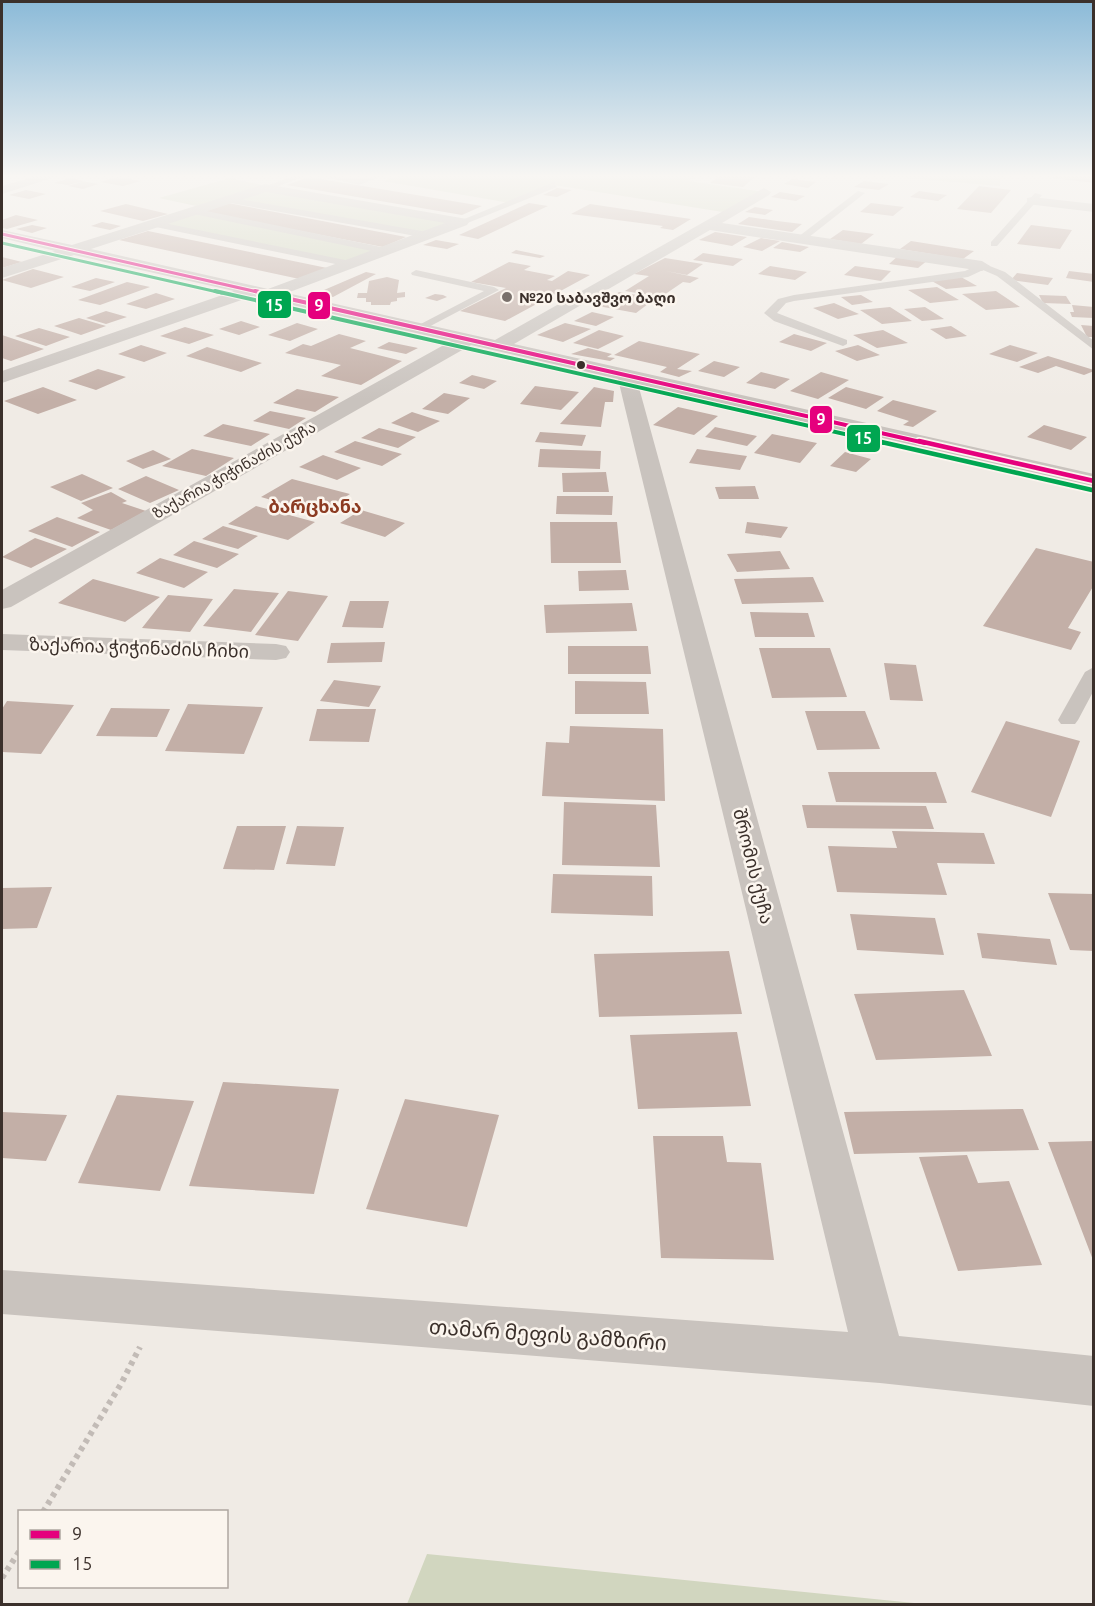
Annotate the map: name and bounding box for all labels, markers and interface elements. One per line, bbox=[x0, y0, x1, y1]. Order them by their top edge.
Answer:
place label: №20 საბავშვო ბაღი bbox=[519, 289, 676, 307]
line badge: 15 bbox=[257, 290, 292, 319]
marker: №20 საბავშვო ბაღი bbox=[500, 290, 514, 304]
line badge: 9 bbox=[307, 291, 331, 320]
text: 15 bbox=[265, 296, 283, 314]
text: 9 bbox=[314, 296, 324, 314]
unlabelled marker bbox=[575, 359, 587, 371]
line badge: 9 bbox=[809, 405, 833, 434]
text: 9 bbox=[816, 410, 826, 428]
street label: ზაქარია ჭიჭინაძის ქუჩა bbox=[150, 418, 319, 523]
line badge: 15 bbox=[846, 424, 881, 453]
text: 15 bbox=[854, 429, 872, 447]
district label: ბარცხანა bbox=[268, 496, 362, 517]
street label: ზაქარია ჭიჭინაძის ჩიხი bbox=[29, 633, 249, 663]
street label: შრომის ქუჩა bbox=[728, 806, 778, 926]
street label: თამარ მეფის გამზირი bbox=[428, 1314, 668, 1355]
legend bbox=[18, 1510, 228, 1588]
text: 9 bbox=[72, 1523, 82, 1543]
text: 15 bbox=[72, 1553, 92, 1573]

